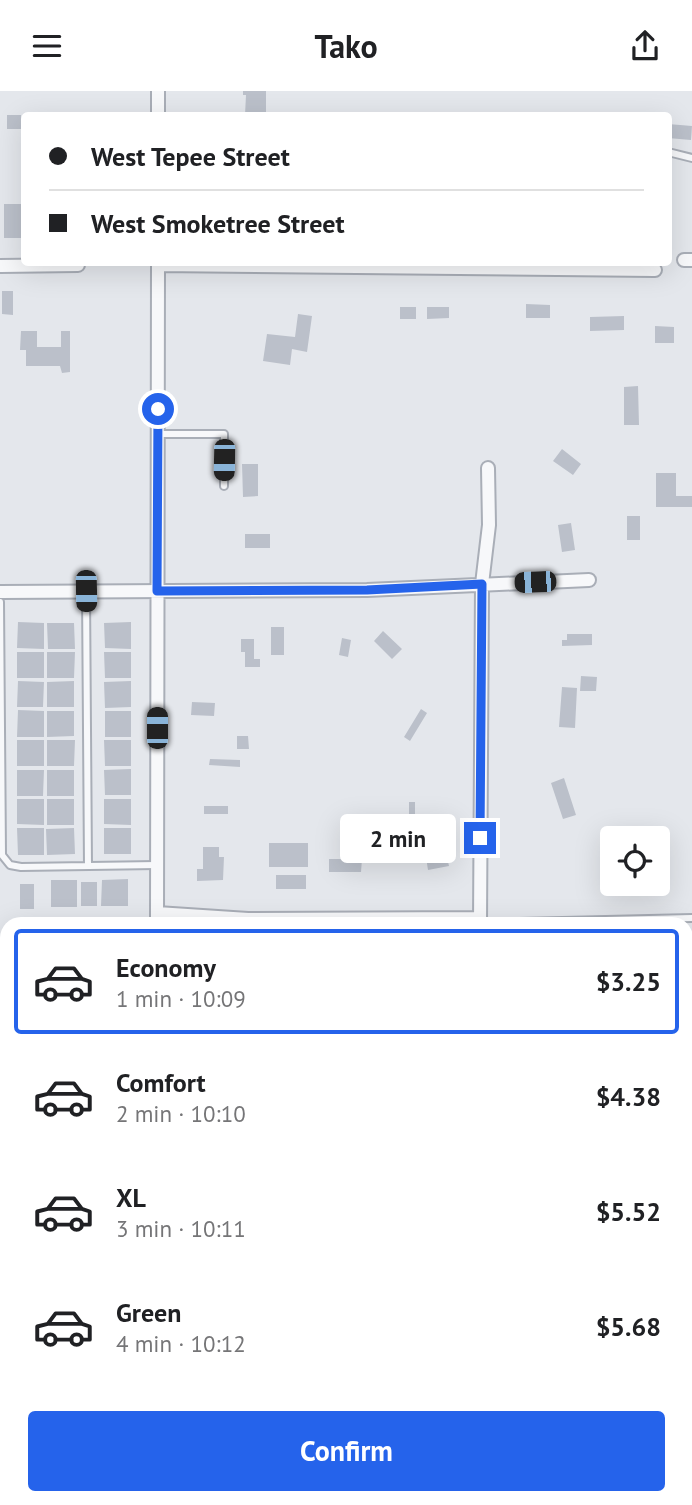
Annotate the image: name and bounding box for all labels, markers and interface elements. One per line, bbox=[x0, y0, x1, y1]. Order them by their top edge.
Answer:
text: Tako bbox=[314, 25, 378, 67]
icon: menu bbox=[28, 27, 66, 65]
icon: share bbox=[626, 27, 664, 65]
text: West Tepee Street bbox=[91, 140, 290, 173]
text: West Smoketree Street bbox=[91, 207, 345, 240]
route start bbox=[142, 393, 174, 425]
car bbox=[214, 439, 235, 481]
car bbox=[76, 570, 97, 612]
car bbox=[514, 571, 557, 593]
car bbox=[147, 707, 168, 749]
callout: 2 min bbox=[340, 813, 456, 863]
route end bbox=[464, 822, 496, 854]
text: 2 min bbox=[370, 824, 426, 853]
map controls bbox=[600, 826, 670, 896]
button: locate bbox=[600, 826, 670, 896]
icon: car bbox=[32, 950, 95, 1013]
text: Economy bbox=[116, 951, 216, 984]
text: $3.25 bbox=[596, 965, 661, 998]
text: 1 min · 10:09 bbox=[116, 984, 246, 1013]
icon: car bbox=[32, 1065, 95, 1128]
text: Comfort bbox=[116, 1066, 206, 1099]
text: $4.38 bbox=[596, 1080, 661, 1113]
text: 2 min · 10:10 bbox=[116, 1099, 246, 1128]
icon: car bbox=[32, 1180, 95, 1243]
text: XL bbox=[116, 1181, 146, 1214]
text: $5.52 bbox=[596, 1195, 661, 1228]
text: 3 min · 10:11 bbox=[116, 1214, 246, 1243]
icon: car bbox=[32, 1295, 95, 1358]
text: Green bbox=[116, 1296, 181, 1329]
text: $5.68 bbox=[596, 1310, 661, 1343]
text: 4 min · 10:12 bbox=[116, 1329, 246, 1358]
button: Confirm bbox=[28, 1411, 665, 1491]

